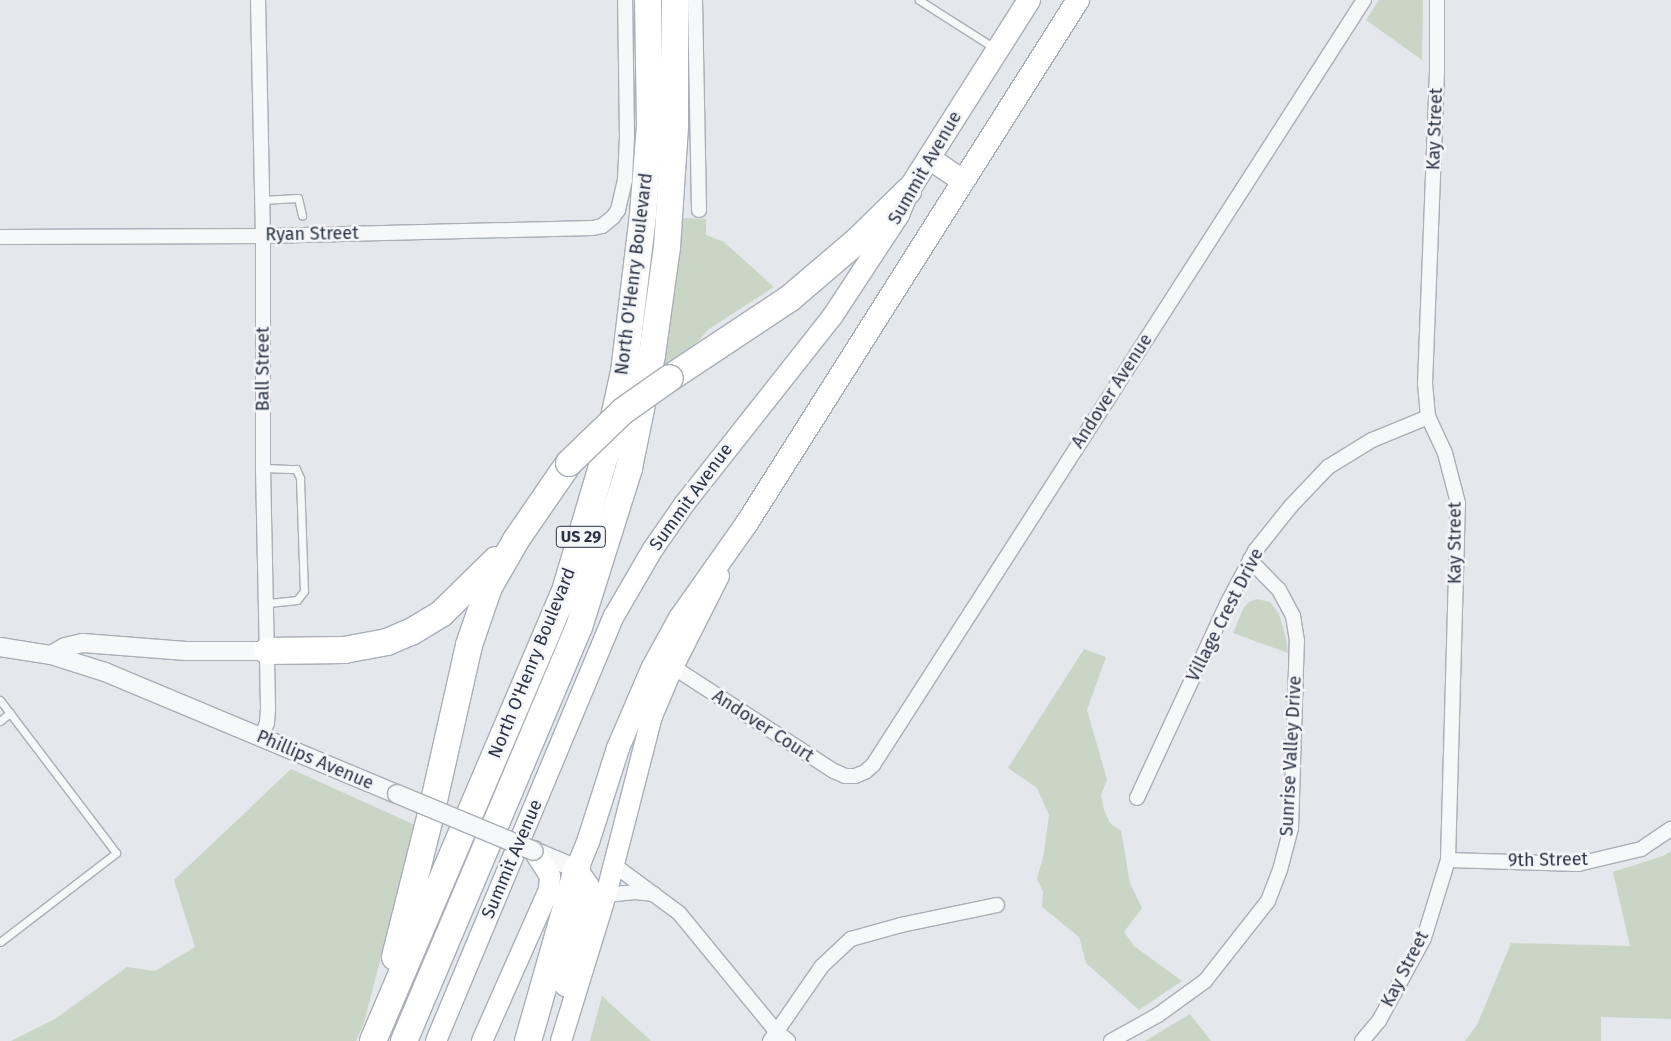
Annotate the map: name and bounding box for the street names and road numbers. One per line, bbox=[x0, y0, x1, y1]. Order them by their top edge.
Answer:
street label: Kay Street bbox=[1423, 87, 1447, 171]
street label: Summit Avenue bbox=[884, 108, 966, 228]
street label: North O'Henry Boulevard bbox=[611, 172, 657, 376]
street label: Ryan Street bbox=[265, 222, 359, 246]
street label: Ball Street bbox=[252, 327, 274, 411]
street label: Andover Avenue bbox=[1067, 330, 1157, 452]
street label: Summit Avenue bbox=[645, 439, 737, 555]
street label: Kay Street bbox=[1444, 502, 1466, 584]
road number: US 29 bbox=[555, 524, 607, 550]
street label: Village Crest Drive bbox=[1182, 545, 1268, 685]
street label: North O'Henry Boulevard bbox=[484, 565, 580, 761]
street label: Sunrise Valley Drive bbox=[1276, 675, 1306, 837]
street label: Andover Court bbox=[708, 685, 818, 767]
street label: Phillips Avenue bbox=[253, 726, 377, 794]
street label: Summit Avenue bbox=[477, 796, 547, 922]
street label: 9th Street bbox=[1508, 849, 1588, 871]
street label: Kay Street bbox=[1377, 927, 1433, 1011]

